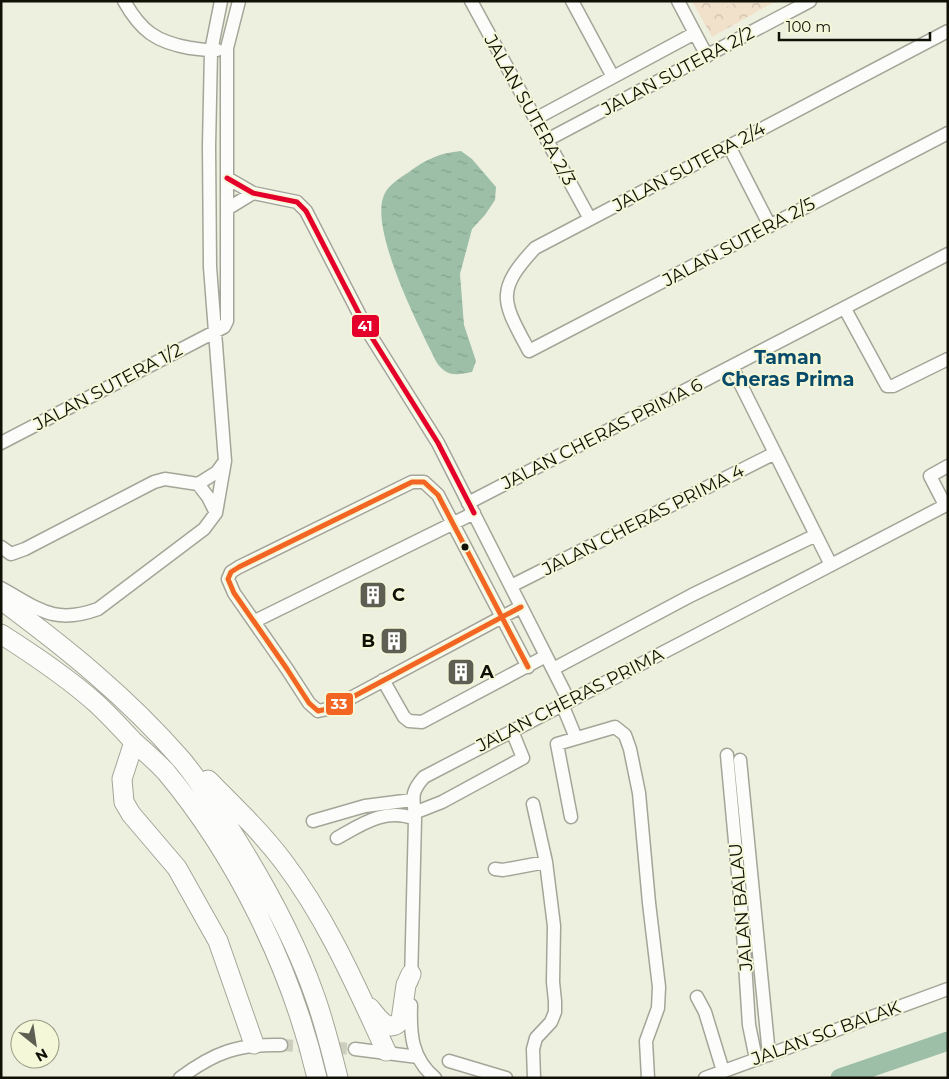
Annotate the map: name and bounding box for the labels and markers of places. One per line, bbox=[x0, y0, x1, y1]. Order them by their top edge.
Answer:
unlabelled marker bbox=[460, 542, 470, 552]
building icon: C bbox=[358, 580, 388, 610]
place label: C bbox=[392, 584, 405, 606]
building icon: B bbox=[379, 626, 409, 656]
place label: B bbox=[361, 630, 375, 652]
building icon: A bbox=[446, 657, 476, 687]
place label: A bbox=[479, 661, 494, 683]

